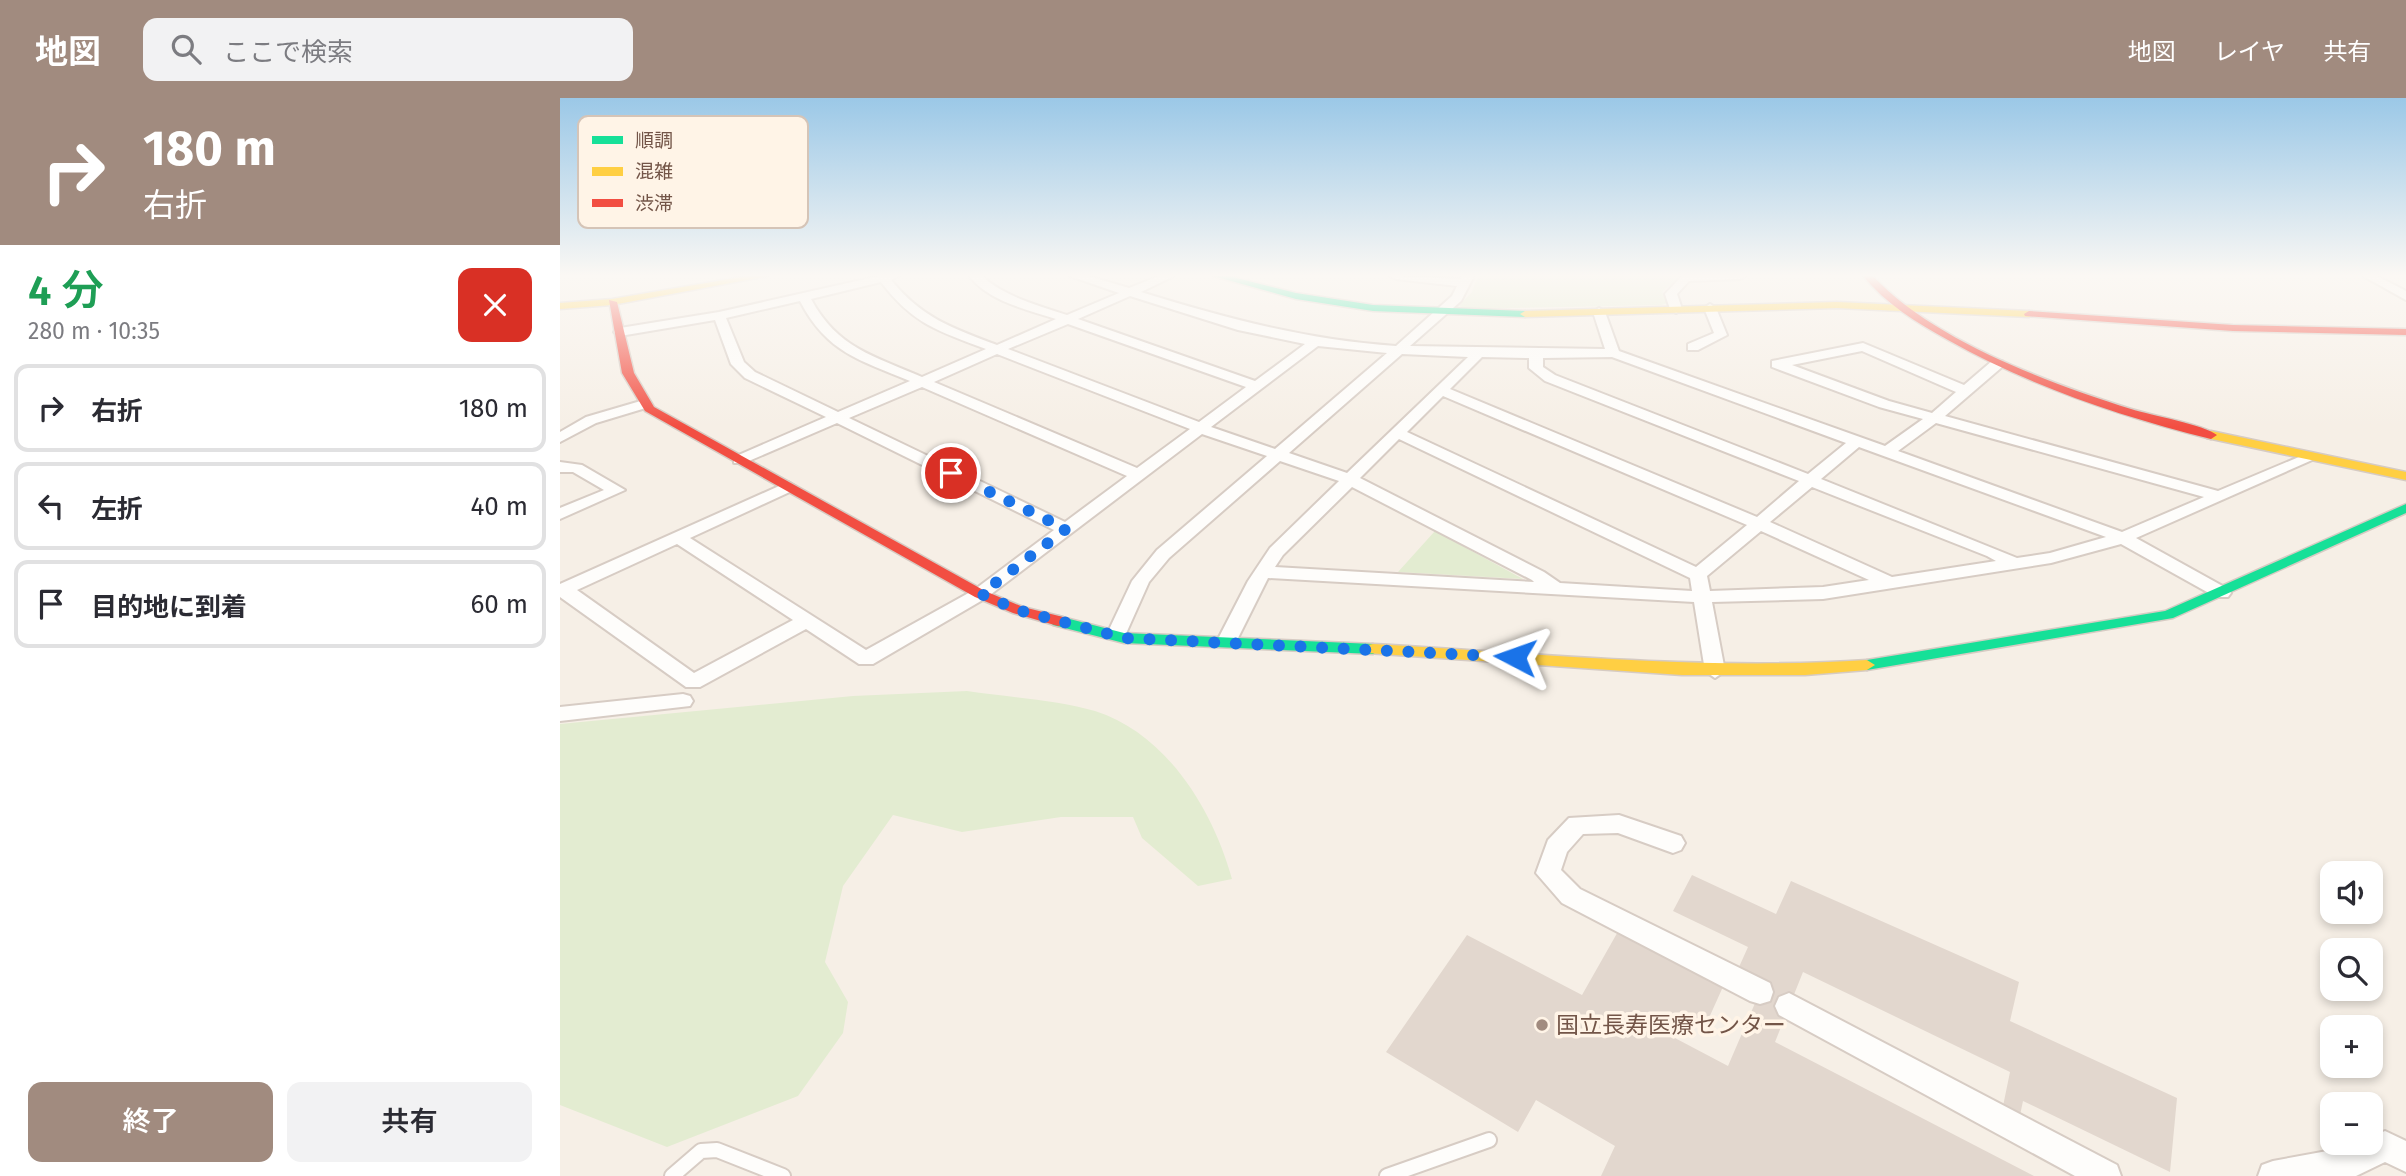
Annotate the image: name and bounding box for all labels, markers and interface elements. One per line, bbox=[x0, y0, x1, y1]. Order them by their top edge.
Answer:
search box bbox=[143, 18, 633, 81]
icon: search bbox=[167, 30, 205, 68]
text: 地図 bbox=[35, 32, 101, 72]
text: ここで検索 bbox=[223, 37, 353, 68]
text: 地図 bbox=[2128, 38, 2176, 66]
text: レイヤ bbox=[2214, 38, 2285, 66]
text: 共有 bbox=[2323, 38, 2371, 66]
legend bbox=[578, 116, 808, 228]
text: 180 m bbox=[143, 119, 276, 178]
icon: right bbox=[28, 126, 119, 217]
text: 順調 bbox=[635, 129, 673, 152]
text: 混雑 bbox=[635, 160, 673, 183]
text: 右折 bbox=[143, 186, 207, 224]
text: 渋滞 bbox=[635, 192, 673, 215]
text: 4 分 bbox=[28, 266, 104, 316]
button: close bbox=[458, 268, 532, 342]
text: 280 m · 10:35 bbox=[28, 317, 160, 345]
icon: right bbox=[32, 389, 70, 427]
text: 180 m bbox=[459, 393, 528, 424]
text: 右折 bbox=[91, 396, 143, 427]
pin bbox=[921, 443, 981, 503]
icon: arrive bbox=[932, 454, 970, 492]
icon: left bbox=[32, 487, 70, 525]
text: 40 m bbox=[470, 491, 528, 522]
text: 左折 bbox=[91, 494, 143, 525]
icon: arrive bbox=[32, 585, 70, 623]
text: 60 m bbox=[470, 589, 528, 620]
text: 目的地に到着 bbox=[91, 592, 247, 623]
position arrow bbox=[1478, 620, 1552, 694]
map controls bbox=[2320, 861, 2383, 1155]
button: sound bbox=[2320, 861, 2383, 924]
button: search bbox=[2320, 938, 2383, 1001]
place label: 国立長寿医療センター bbox=[1556, 1011, 1786, 1039]
button: + bbox=[2320, 1015, 2383, 1078]
marker: 国立長寿医療センター bbox=[1534, 1017, 1550, 1033]
button: 終了 bbox=[28, 1082, 273, 1162]
button: 共有 bbox=[287, 1082, 532, 1162]
button: − bbox=[2320, 1092, 2383, 1155]

